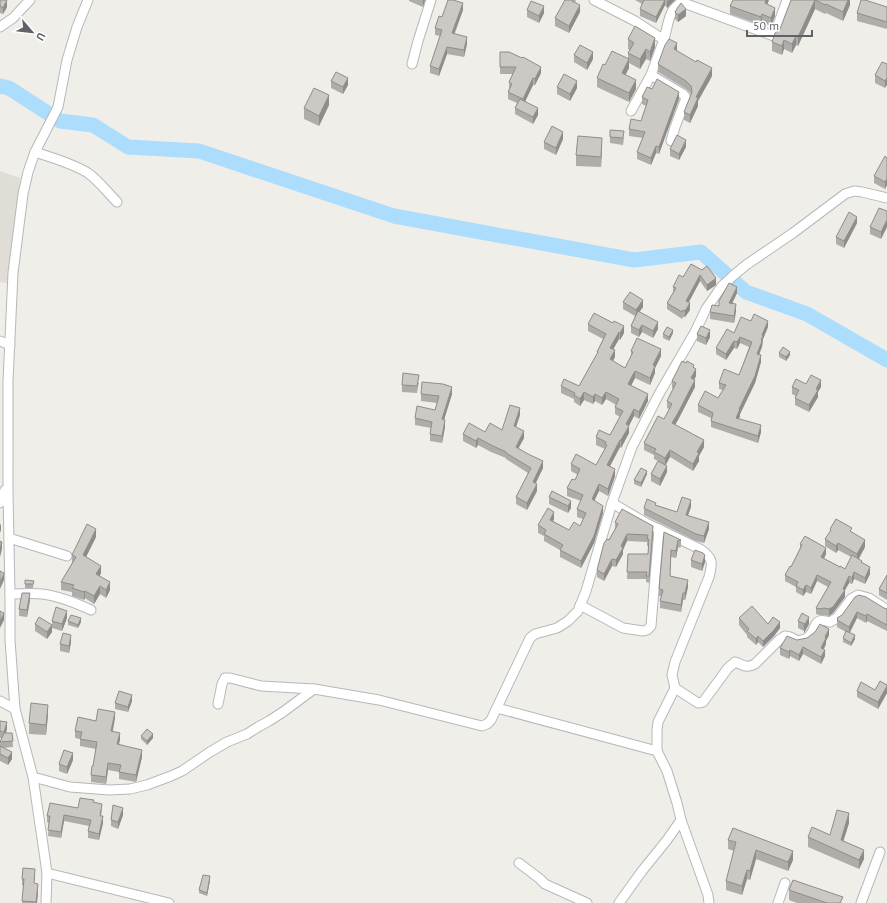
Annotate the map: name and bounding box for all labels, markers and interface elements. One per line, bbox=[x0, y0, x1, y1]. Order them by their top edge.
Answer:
north arrow bbox=[12, 12, 52, 52]
scale bar bbox=[747, 12, 812, 38]
text: 50 m bbox=[753, 18, 779, 33]
text: U bbox=[33, 30, 49, 43]

